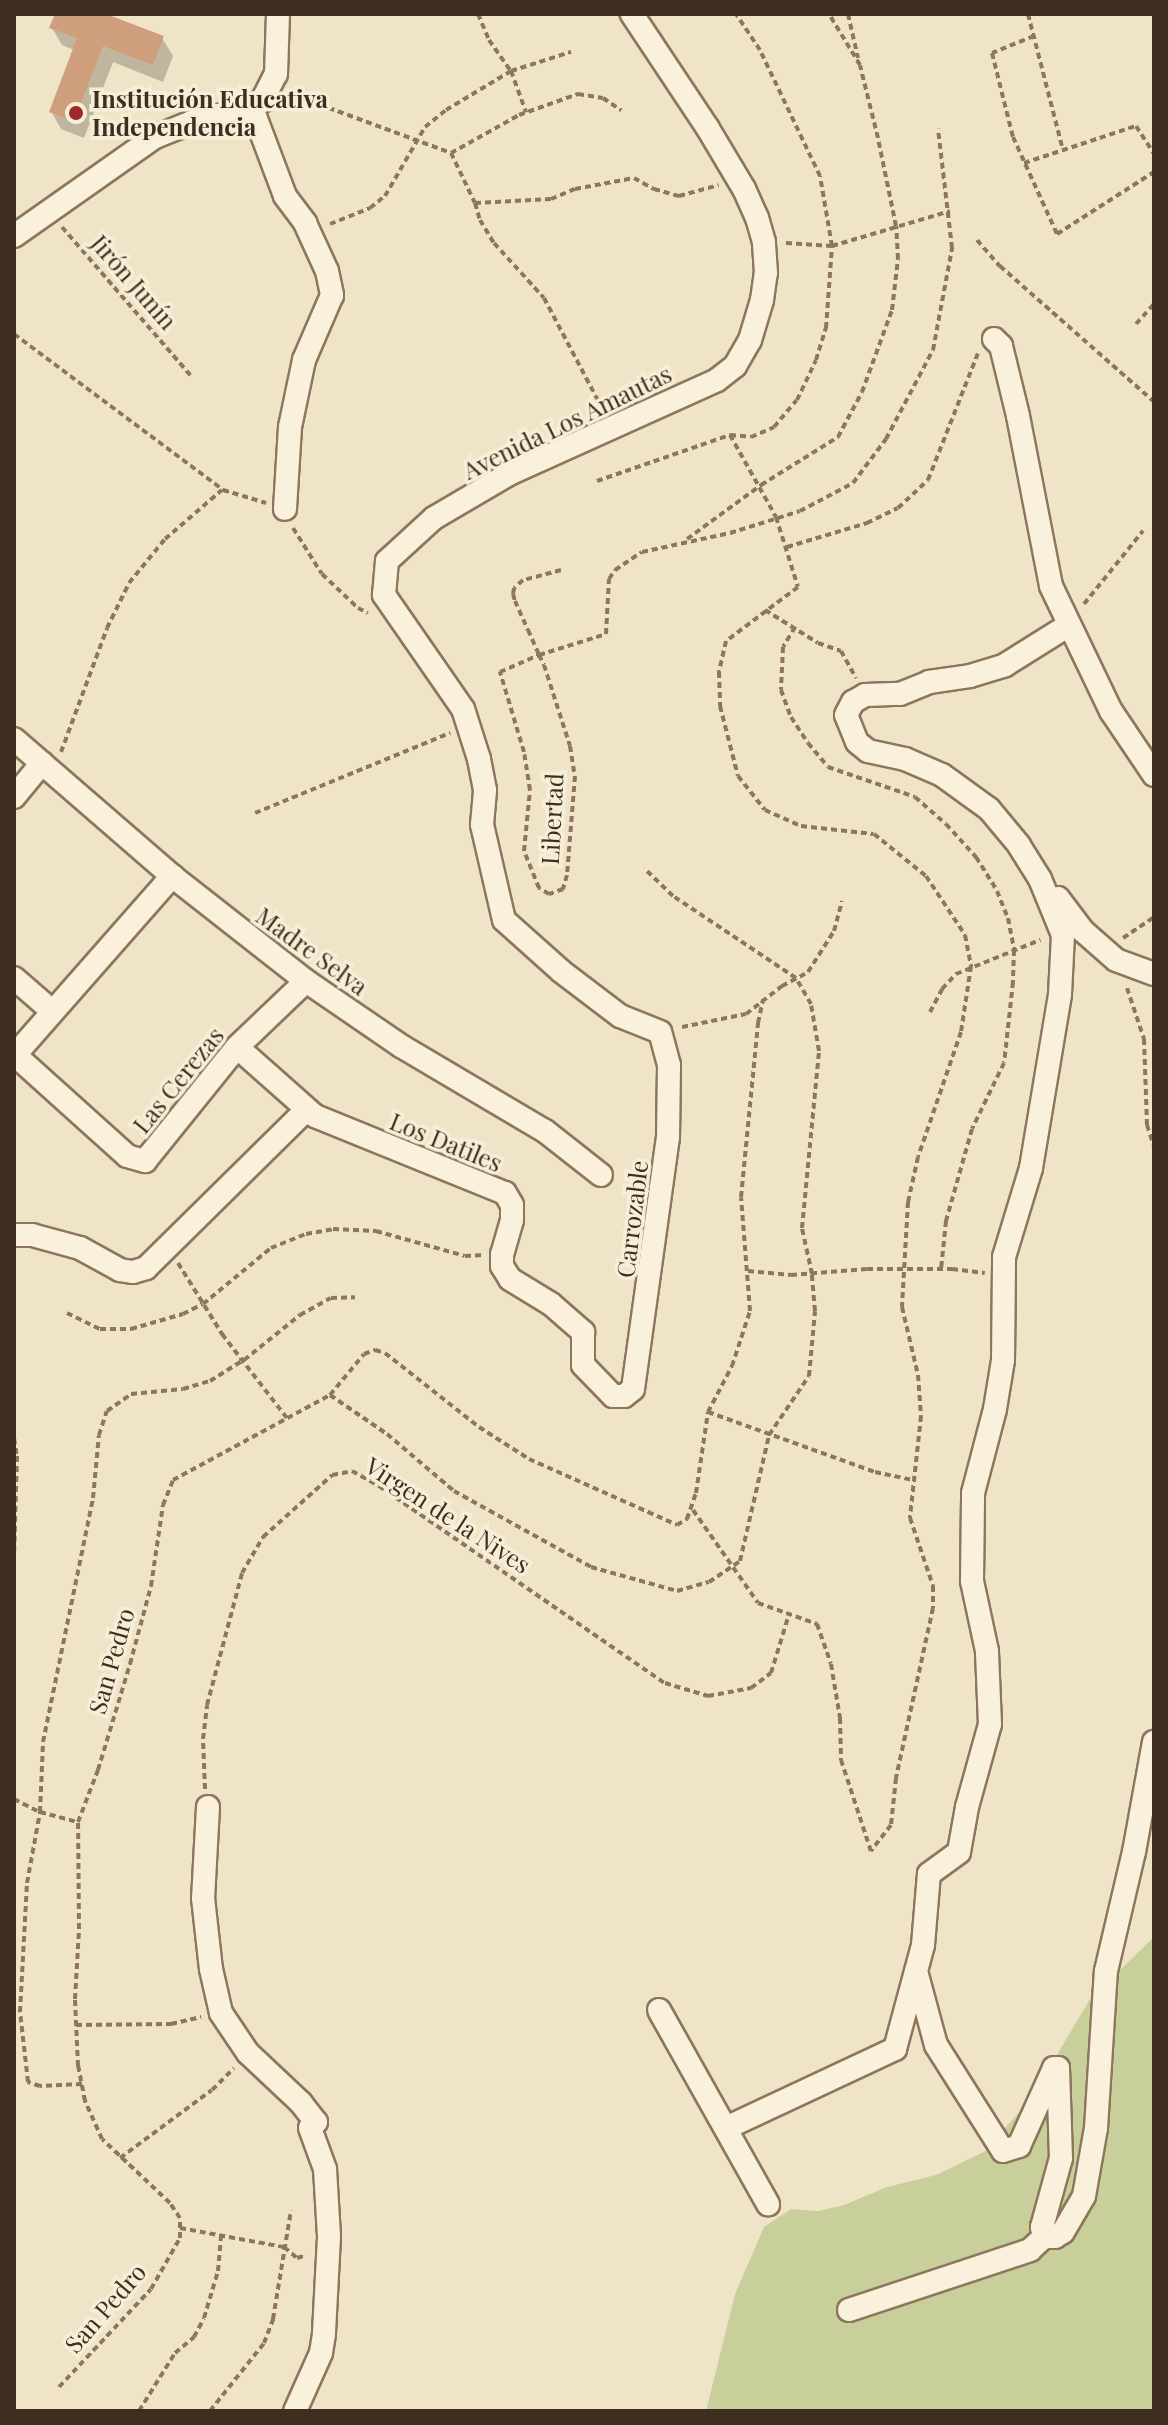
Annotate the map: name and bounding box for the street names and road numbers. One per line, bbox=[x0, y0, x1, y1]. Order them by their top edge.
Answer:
street label: Jirón Junín bbox=[85, 229, 183, 335]
street label: Avenida Los Amautas bbox=[458, 359, 676, 485]
street label: Libertad bbox=[535, 772, 569, 866]
street label: Madre Selva bbox=[251, 901, 373, 1001]
street label: Las Cerezas bbox=[127, 1021, 229, 1139]
street label: Los Datiles bbox=[386, 1107, 506, 1177]
street label: Carrozable bbox=[611, 1159, 653, 1279]
street label: Virgen de la Nives bbox=[360, 1451, 536, 1579]
street label: San Pedro bbox=[82, 1605, 140, 1717]
street label: San Pedro bbox=[59, 2258, 151, 2358]

